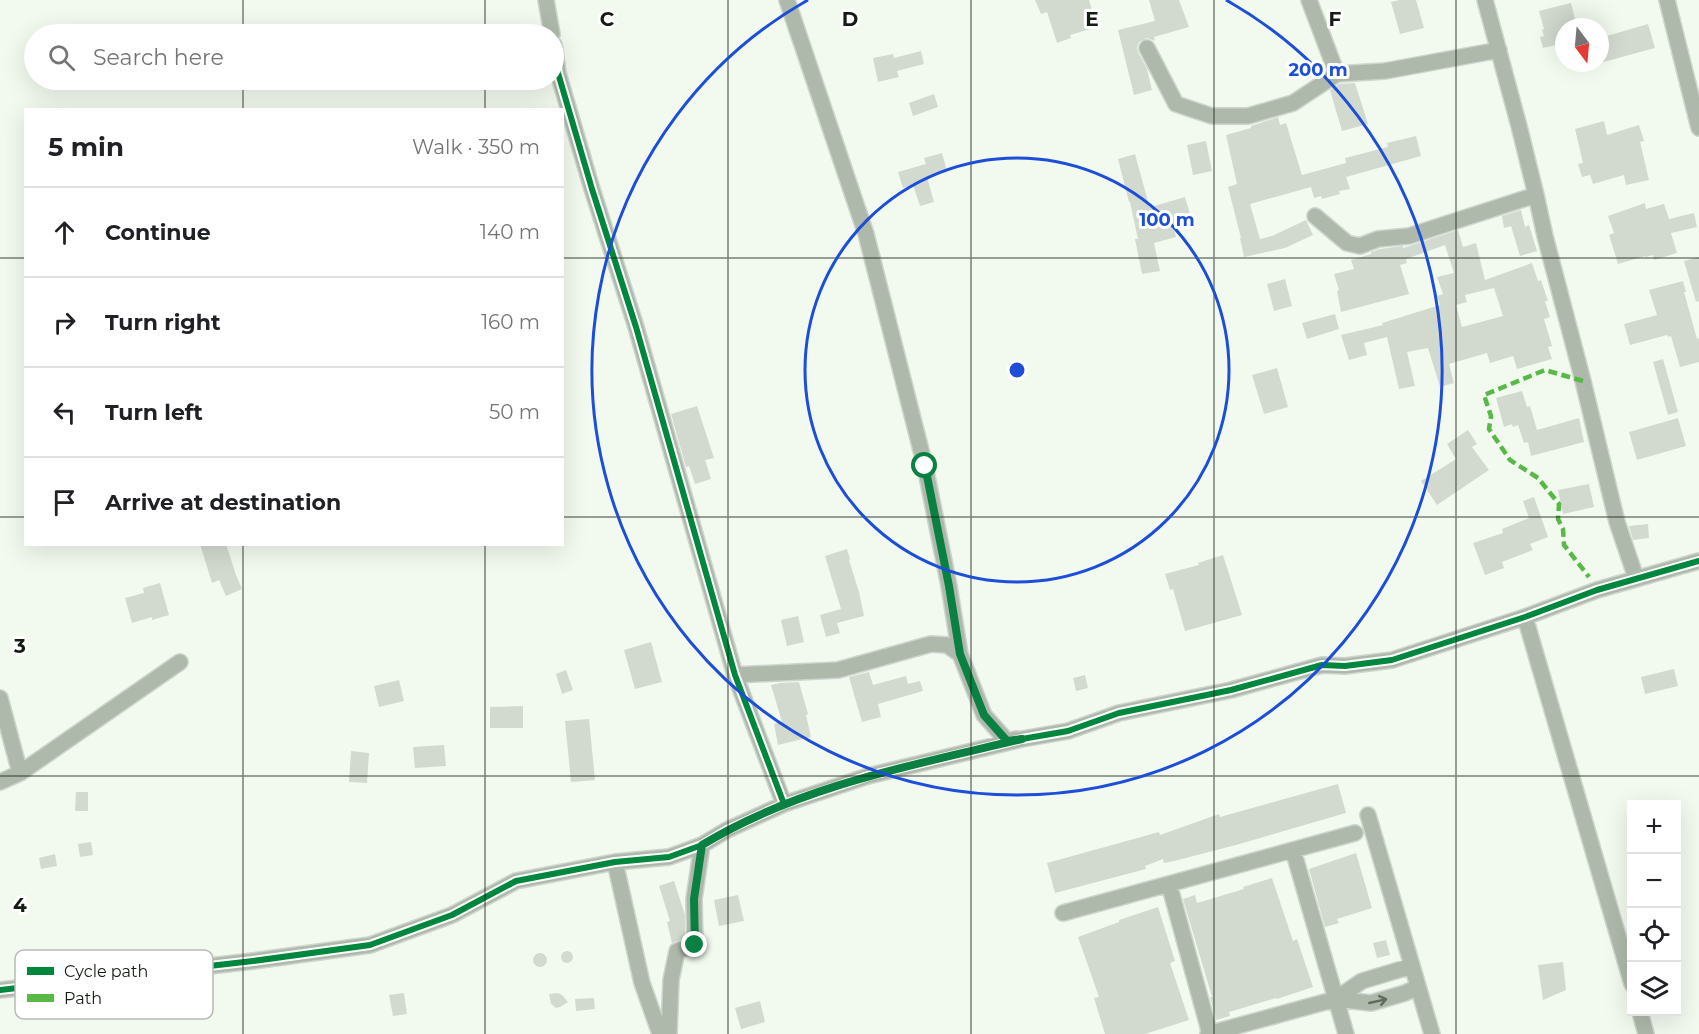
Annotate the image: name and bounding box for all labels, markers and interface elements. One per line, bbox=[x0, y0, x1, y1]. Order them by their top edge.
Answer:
text: C bbox=[600, 7, 615, 31]
text: D bbox=[842, 7, 858, 31]
text: E bbox=[1085, 7, 1099, 31]
text: F bbox=[1329, 7, 1342, 31]
north arrow bbox=[1555, 18, 1609, 72]
search box bbox=[24, 24, 564, 90]
icon: search bbox=[45, 41, 78, 74]
text: Search here bbox=[93, 44, 224, 71]
text: 200 m bbox=[1288, 59, 1348, 81]
text: 5 min bbox=[48, 131, 124, 163]
text: Walk · 350 m bbox=[412, 135, 540, 159]
text: 100 m bbox=[1139, 209, 1195, 231]
icon: ahead bbox=[48, 216, 81, 249]
text: Continue bbox=[105, 219, 211, 246]
text: 140 m bbox=[480, 220, 540, 244]
icon: right bbox=[48, 306, 81, 339]
text: Turn right bbox=[105, 309, 220, 336]
text: 160 m bbox=[481, 310, 540, 334]
centre of rings bbox=[1007, 360, 1027, 380]
icon: left bbox=[48, 396, 81, 429]
text: Turn left bbox=[105, 399, 203, 426]
text: 50 m bbox=[489, 400, 540, 424]
route start bbox=[911, 452, 937, 478]
icon: arrive bbox=[48, 486, 81, 519]
text: Arrive at destination bbox=[105, 489, 341, 516]
text: 3 bbox=[13, 634, 26, 658]
map controls bbox=[1627, 800, 1681, 1016]
button: + bbox=[1627, 800, 1681, 854]
button: − bbox=[1627, 854, 1681, 908]
text: 4 bbox=[13, 893, 27, 917]
button: locate bbox=[1627, 908, 1681, 962]
route end bbox=[681, 931, 707, 957]
legend bbox=[15, 950, 213, 1019]
text: Cycle path bbox=[64, 962, 148, 981]
button: layers bbox=[1627, 962, 1681, 1016]
text: Path bbox=[64, 989, 102, 1008]
one-way arrow bbox=[1368, 994, 1387, 1006]

